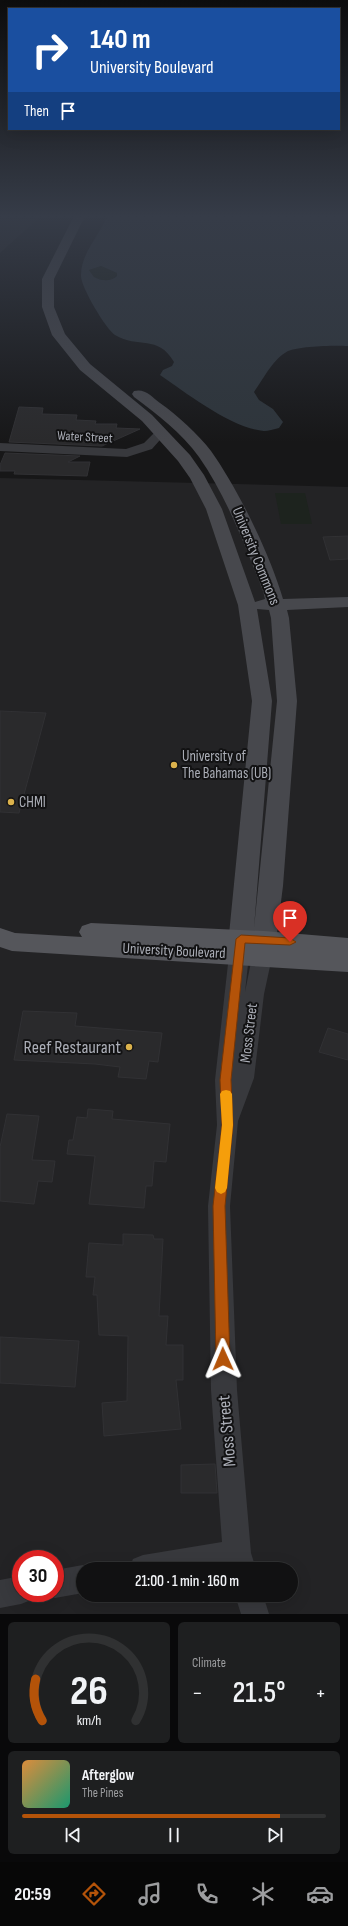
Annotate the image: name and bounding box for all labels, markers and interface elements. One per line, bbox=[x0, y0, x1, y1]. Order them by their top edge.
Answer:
text: 140 m bbox=[90, 23, 151, 56]
icon: right bbox=[24, 24, 76, 76]
text: University Boulevard bbox=[90, 57, 214, 78]
icon: arrive bbox=[57, 100, 79, 122]
text: Then bbox=[24, 102, 49, 121]
street label: Water Street bbox=[57, 428, 113, 446]
street label: University Commons bbox=[228, 504, 284, 608]
place label: University of The Bahamas (UB) bbox=[182, 747, 271, 783]
marker: University of The Bahamas (UB) bbox=[169, 760, 179, 770]
place label: CHMI bbox=[19, 793, 46, 812]
marker: CHMI bbox=[6, 797, 16, 807]
pin bbox=[273, 901, 307, 942]
icon: arrive bbox=[279, 907, 301, 929]
street label: University Boulevard bbox=[122, 939, 226, 963]
street label: Moss Street bbox=[236, 1002, 262, 1064]
place label: Reef Restaurant bbox=[24, 1037, 122, 1058]
marker: Reef Restaurant bbox=[124, 1042, 134, 1052]
position arrow bbox=[202, 1338, 244, 1380]
street label: Moss Street bbox=[213, 1394, 241, 1468]
speed limit sign: 30 bbox=[12, 1550, 64, 1602]
text: 21:00 · 1 min · 160 m bbox=[135, 1572, 239, 1591]
text: Climate bbox=[192, 1655, 226, 1671]
text: 26 bbox=[70, 1666, 108, 1715]
text: 21.5° bbox=[232, 1675, 286, 1711]
text: − bbox=[192, 1680, 203, 1707]
text: + bbox=[315, 1680, 326, 1707]
text: km/h bbox=[77, 1711, 101, 1728]
text: Afterglow bbox=[82, 1766, 134, 1785]
text: The Pines bbox=[82, 1785, 123, 1801]
icon: previous bbox=[62, 1824, 84, 1846]
icon: pause bbox=[163, 1824, 185, 1846]
icon: next bbox=[264, 1824, 286, 1846]
icon: directions bbox=[80, 1880, 108, 1908]
icon: music bbox=[136, 1880, 164, 1908]
icon: phone bbox=[193, 1880, 221, 1908]
icon: climate bbox=[249, 1880, 277, 1908]
icon: car bbox=[306, 1880, 334, 1908]
text: 20:59 bbox=[14, 1884, 51, 1905]

